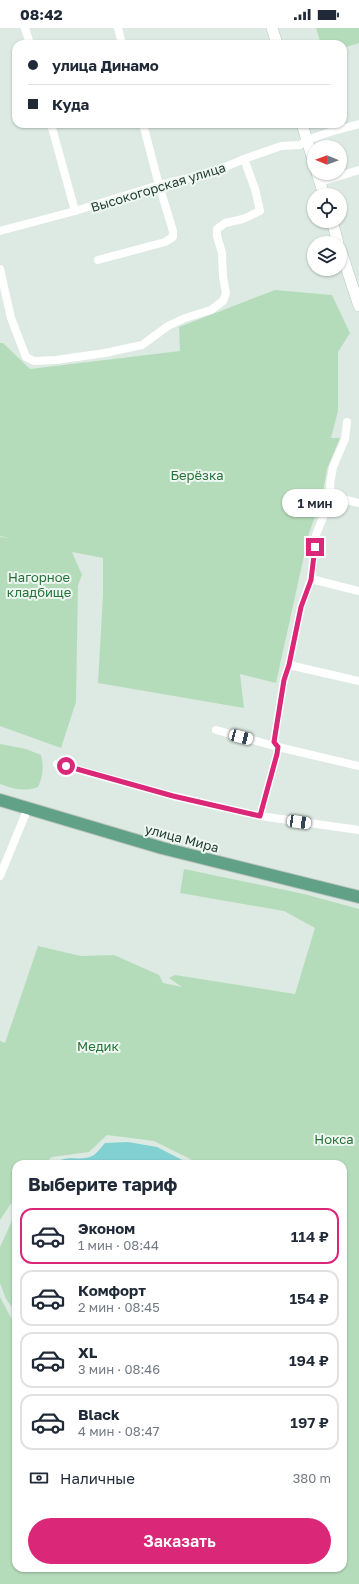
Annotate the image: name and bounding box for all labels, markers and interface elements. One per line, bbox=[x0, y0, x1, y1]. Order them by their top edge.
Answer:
text: 08:42 bbox=[20, 5, 63, 23]
text: улица Динамо bbox=[52, 56, 159, 74]
text: Куда bbox=[52, 95, 89, 113]
north arrow bbox=[307, 140, 347, 180]
map controls bbox=[307, 140, 347, 276]
street label: Высокогорская улица bbox=[89, 159, 227, 215]
button: locate bbox=[307, 188, 347, 228]
button: layers bbox=[307, 236, 347, 276]
park label: Берёзка bbox=[170, 467, 224, 483]
callout: 1 мин bbox=[282, 489, 348, 517]
text: 1 мин bbox=[297, 495, 333, 511]
route end bbox=[306, 538, 324, 556]
park label: Нагорное кладбище bbox=[7, 569, 71, 600]
car bbox=[228, 728, 254, 746]
route start bbox=[57, 757, 75, 775]
car bbox=[286, 814, 312, 830]
street label: улица Мира bbox=[143, 820, 221, 856]
park label: Медик bbox=[77, 1038, 119, 1054]
park label: Нокса bbox=[314, 1131, 354, 1147]
text: Выберите тариф bbox=[28, 1173, 177, 1195]
icon: car bbox=[30, 1218, 66, 1254]
text: Эконом bbox=[78, 1219, 135, 1237]
text: 114 ₽ bbox=[291, 1227, 329, 1245]
text: 1 мин · 08:44 bbox=[78, 1237, 159, 1253]
icon: car bbox=[30, 1280, 66, 1316]
text: Комфорт bbox=[78, 1281, 146, 1299]
text: 154 ₽ bbox=[289, 1289, 329, 1307]
text: 2 мин · 08:45 bbox=[78, 1299, 160, 1315]
icon: car bbox=[30, 1342, 66, 1378]
text: XL bbox=[78, 1343, 97, 1361]
text: 194 ₽ bbox=[289, 1351, 329, 1369]
text: 3 мин · 08:46 bbox=[78, 1361, 160, 1377]
icon: car bbox=[30, 1404, 66, 1440]
text: Black bbox=[78, 1405, 120, 1423]
text: 197 ₽ bbox=[290, 1413, 329, 1431]
text: 4 мин · 08:47 bbox=[78, 1423, 160, 1439]
icon: cash bbox=[28, 1467, 50, 1489]
text: Наличные bbox=[60, 1469, 135, 1487]
text: 380 m bbox=[293, 1470, 331, 1486]
button: Заказать bbox=[28, 1518, 331, 1564]

